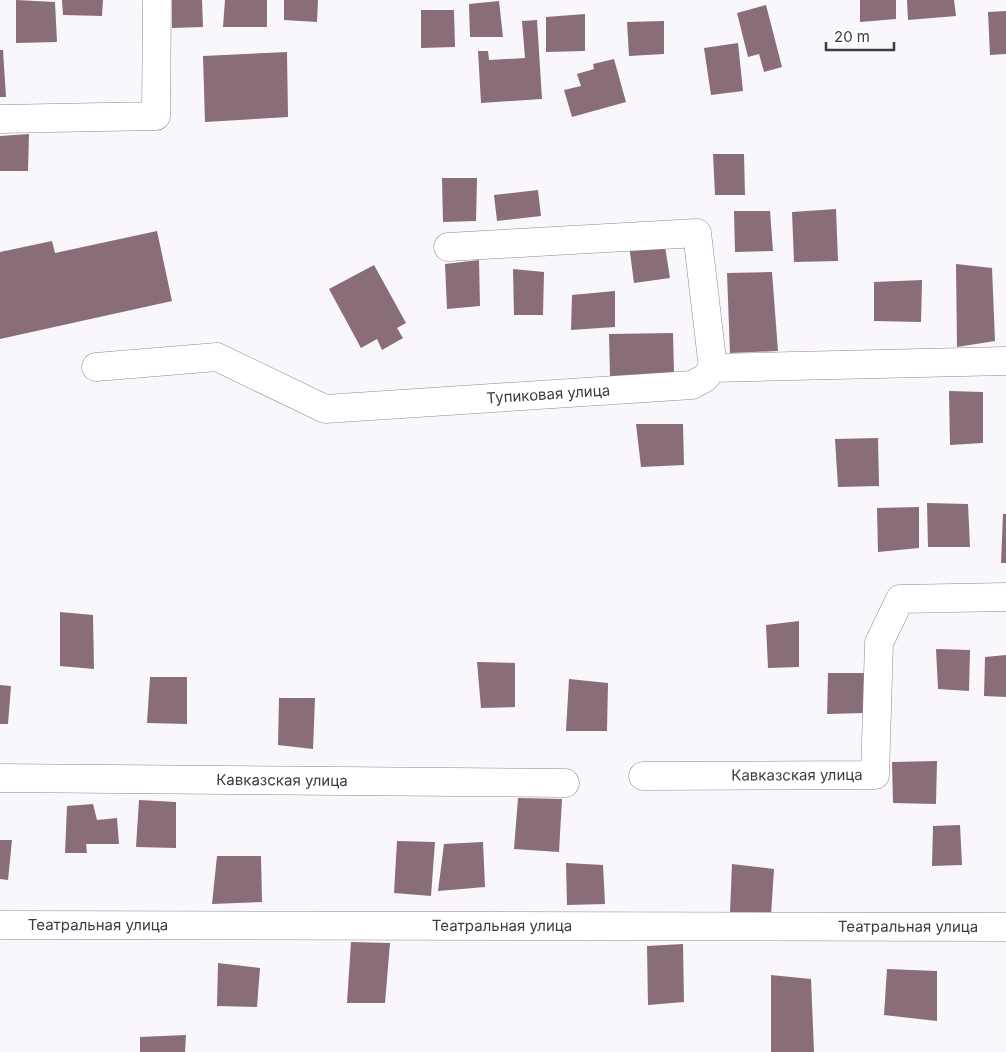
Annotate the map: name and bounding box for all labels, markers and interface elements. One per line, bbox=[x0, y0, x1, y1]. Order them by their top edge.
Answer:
scale bar bbox=[826, 20, 894, 52]
text: 20 m bbox=[834, 27, 870, 46]
street label: Тупиковая улица bbox=[486, 380, 611, 407]
street label: Кавказская улица bbox=[731, 765, 863, 785]
street label: Кавказская улица bbox=[216, 770, 348, 790]
street label: Театральная улица bbox=[28, 915, 168, 934]
street label: Театральная улица bbox=[432, 916, 572, 935]
street label: Театральная улица bbox=[838, 917, 978, 936]

